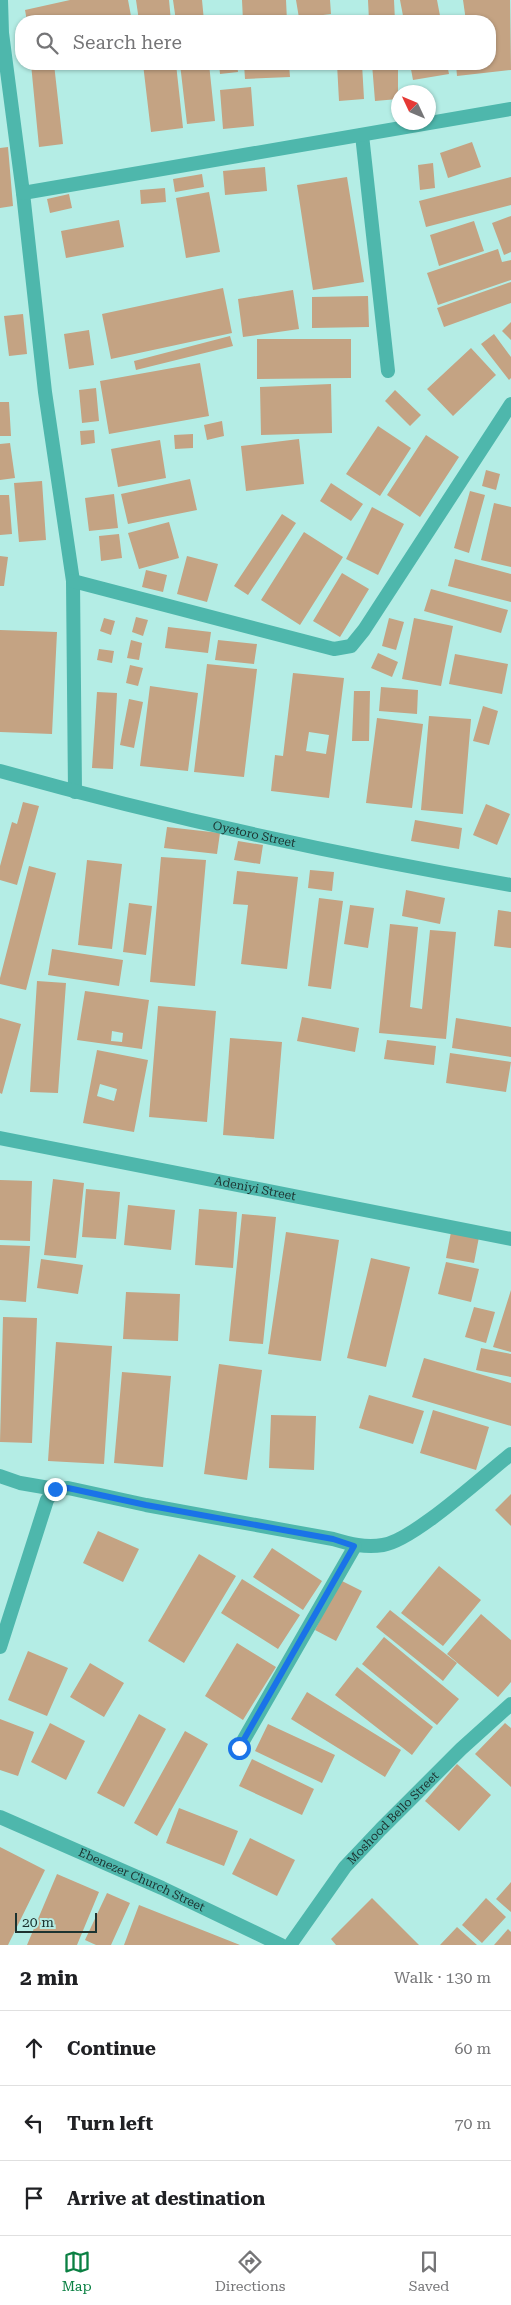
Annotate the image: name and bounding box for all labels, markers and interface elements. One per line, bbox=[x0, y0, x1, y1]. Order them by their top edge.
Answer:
search box bbox=[15, 15, 496, 70]
icon: search bbox=[33, 29, 61, 57]
text: Search here bbox=[73, 31, 182, 54]
north arrow bbox=[391, 85, 436, 130]
street label: Oyetoro Street bbox=[211, 818, 297, 850]
street label: Adeniyi Street bbox=[213, 1174, 297, 1203]
route end bbox=[44, 1478, 67, 1501]
route start bbox=[228, 1737, 251, 1760]
street label: Moshood Bello Street bbox=[344, 1768, 442, 1867]
street label: Ebenezer Church Street bbox=[76, 1845, 208, 1915]
scale bar bbox=[15, 1910, 98, 1933]
text: 20 m bbox=[22, 1914, 54, 1930]
text: 2 min bbox=[20, 1966, 78, 1990]
text: Walk · 130 m bbox=[394, 1968, 491, 1987]
icon: ahead bbox=[20, 2034, 48, 2062]
text: Continue bbox=[67, 2037, 156, 2060]
text: 60 m bbox=[454, 2039, 491, 2058]
icon: left bbox=[20, 2109, 48, 2137]
text: Turn left bbox=[67, 2112, 153, 2135]
text: 70 m bbox=[454, 2114, 491, 2133]
icon: arrive bbox=[20, 2184, 48, 2212]
text: Arrive at destination bbox=[67, 2187, 265, 2210]
tab: Map bbox=[62, 2248, 92, 2294]
tab: Directions bbox=[215, 2248, 285, 2294]
tab: Saved bbox=[409, 2248, 449, 2294]

